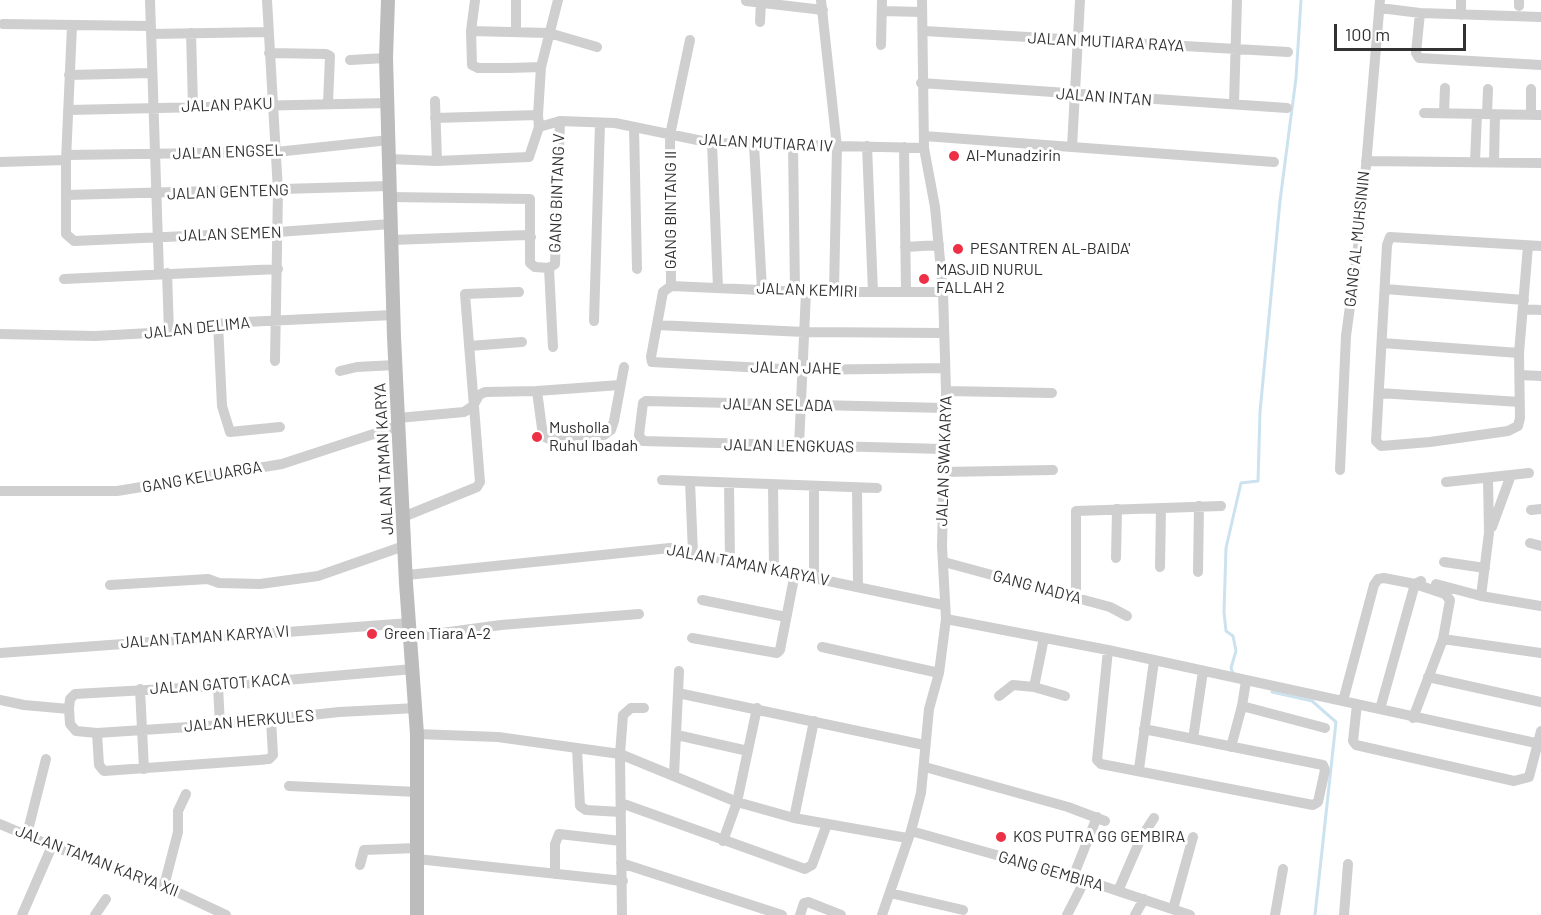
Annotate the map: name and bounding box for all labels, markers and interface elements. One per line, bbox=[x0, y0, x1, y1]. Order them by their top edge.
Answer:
scale bar bbox=[1337, 12, 1469, 50]
text: 100 m bbox=[1345, 23, 1390, 45]
street label: JALAN MUTIARA RAYA bbox=[1027, 28, 1185, 56]
street label: JALAN INTAN bbox=[1055, 84, 1153, 110]
street label: JALAN PAKU bbox=[181, 94, 273, 116]
street label: JALAN MUTIARA IV bbox=[699, 130, 833, 156]
street label: GANG BINTANG V bbox=[545, 133, 569, 253]
street label: JALAN ENGSEL bbox=[172, 140, 284, 164]
place label: Al-Munadzirin bbox=[966, 146, 1061, 166]
marker: Al-Munadzirin bbox=[947, 149, 961, 163]
street label: GANG BINTANG II bbox=[661, 151, 681, 269]
street label: GANG AL MUHSININ bbox=[1340, 170, 1374, 308]
street label: JALAN GENTENG bbox=[167, 180, 289, 204]
street label: JALAN SEMEN bbox=[178, 223, 282, 245]
place label: PESANTREN AL-BAIDA' bbox=[970, 239, 1130, 259]
marker: PESANTREN AL-BAIDA' bbox=[951, 242, 965, 256]
place label: MASJID NURUL FALLAH 2 bbox=[936, 260, 1043, 298]
marker: MASJID NURUL FALLAH 2 bbox=[917, 272, 931, 286]
street label: JALAN KEMIRI bbox=[756, 279, 858, 301]
street label: JALAN DELIMA bbox=[143, 313, 251, 343]
street label: JALAN JAHE bbox=[750, 358, 842, 378]
street label: JALAN TAMAN KARYA bbox=[370, 382, 398, 536]
street label: JALAN SELADA bbox=[723, 394, 833, 416]
street label: JALAN SWAKARYA bbox=[932, 395, 956, 527]
place label: Musholla Ruhul Ibadah bbox=[549, 418, 638, 456]
marker: Musholla Ruhul Ibadah bbox=[530, 430, 544, 444]
street label: JALAN LENGKUAS bbox=[724, 435, 854, 457]
street label: GANG KELUARGA bbox=[141, 457, 263, 497]
street label: JALAN TAMAN KARYA V bbox=[665, 540, 831, 590]
street label: GANG NADYA bbox=[991, 566, 1083, 608]
street label: JALAN TAMAN KARYA VI bbox=[120, 622, 290, 652]
place label: Green Tiara A-2 bbox=[384, 624, 491, 644]
marker: Green Tiara A-2 bbox=[365, 627, 379, 641]
street label: JALAN GATOT KACA bbox=[149, 670, 291, 698]
street label: JALAN HERKULES bbox=[183, 706, 315, 736]
street label: JALAN TAMAN KARYA XII bbox=[13, 821, 181, 901]
place label: KOS PUTRA GG GEMBIRA bbox=[1013, 827, 1185, 847]
marker: KOS PUTRA GG GEMBIRA bbox=[994, 830, 1008, 844]
street label: GANG GEMBIRA bbox=[996, 847, 1106, 895]

